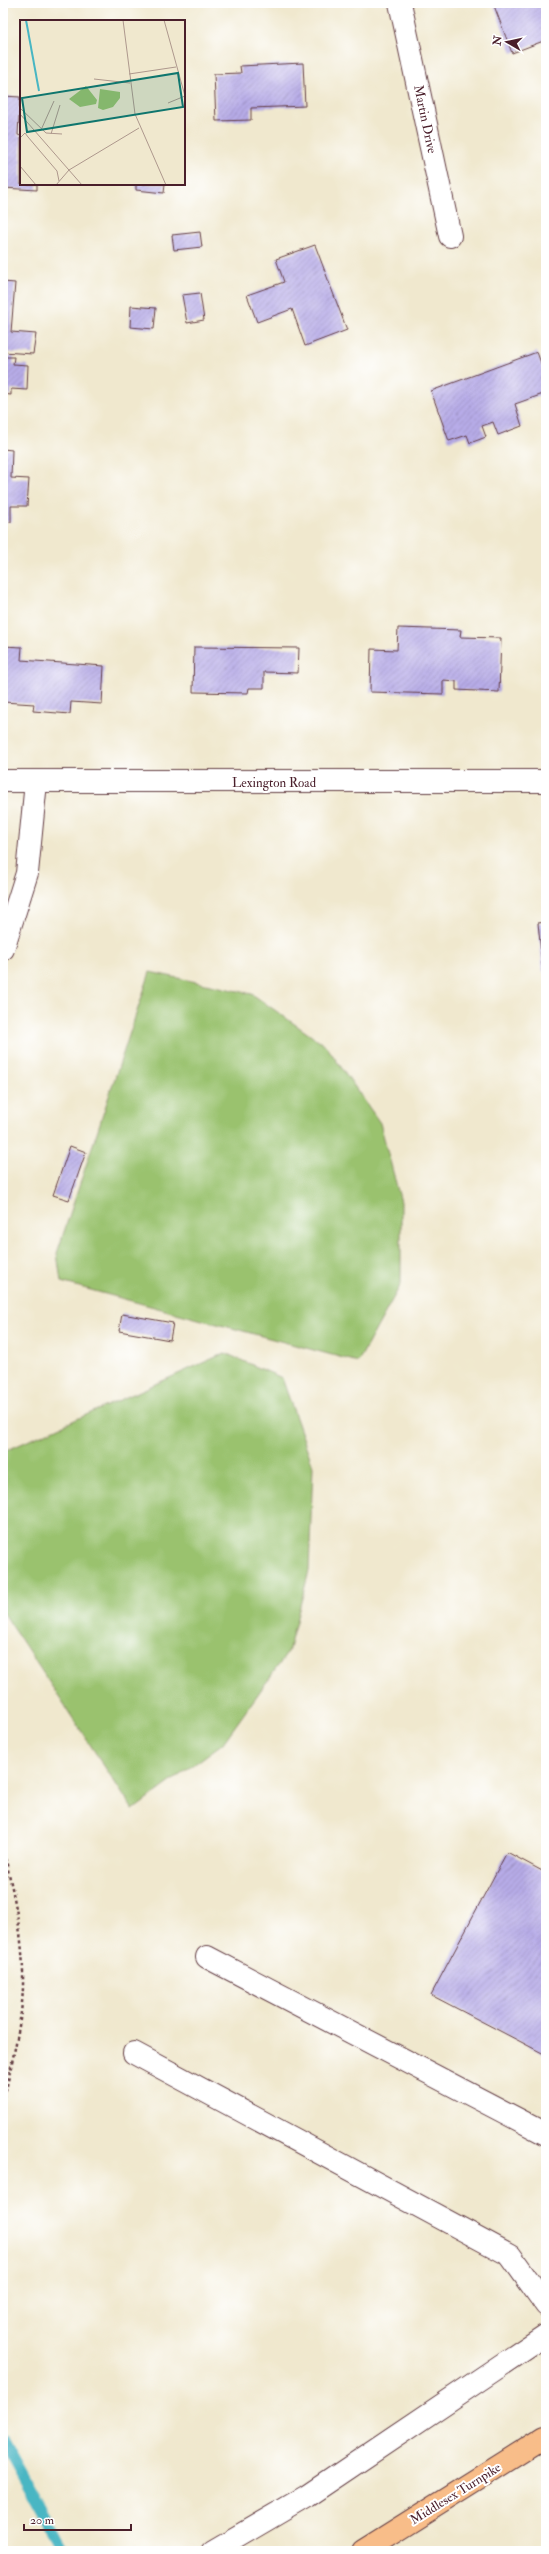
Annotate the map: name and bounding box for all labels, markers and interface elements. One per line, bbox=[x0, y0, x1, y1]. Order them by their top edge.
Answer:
inset map bbox=[20, 20, 185, 185]
north arrow bbox=[487, 22, 527, 62]
text: N bbox=[490, 34, 505, 47]
street label: Martin Drive bbox=[410, 84, 440, 155]
street label: Lexington Road bbox=[232, 775, 317, 791]
street label: Middlesex Turnpike bbox=[407, 2459, 505, 2529]
scale bar bbox=[24, 2506, 131, 2532]
text: 20 m bbox=[30, 2513, 55, 2528]

